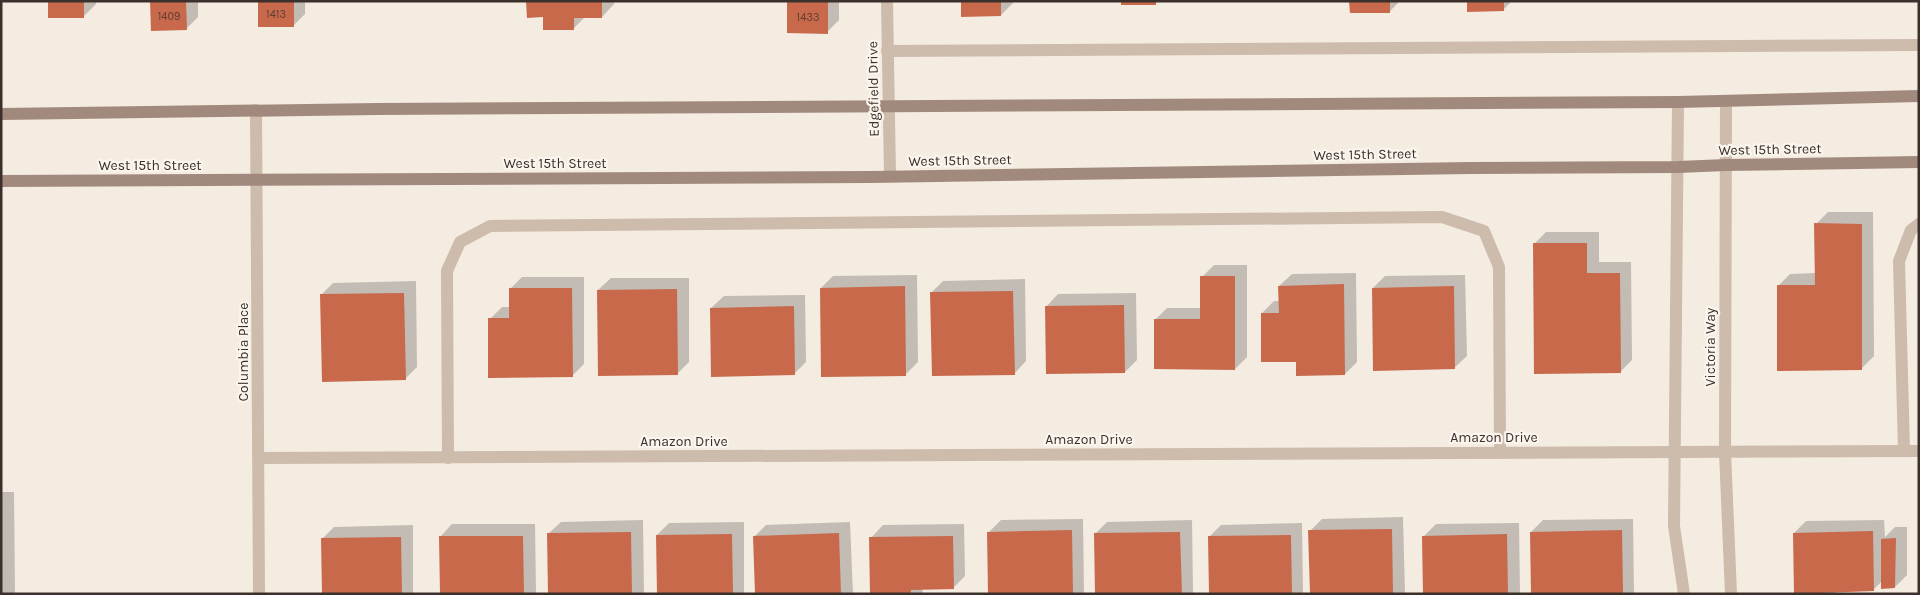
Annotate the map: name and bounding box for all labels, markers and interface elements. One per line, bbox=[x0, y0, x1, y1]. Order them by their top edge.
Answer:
house number: 1413 bbox=[266, 8, 286, 21]
house number: 1409 bbox=[158, 10, 180, 23]
house number: 1433 bbox=[797, 11, 819, 24]
street label: Edgefield Drive bbox=[864, 41, 883, 137]
street label: West 15th Street bbox=[1718, 140, 1822, 159]
street label: West 15th Street bbox=[1313, 145, 1417, 164]
street label: West 15th Street bbox=[908, 151, 1012, 170]
street label: West 15th Street bbox=[503, 155, 607, 172]
street label: West 15th Street bbox=[98, 157, 202, 174]
street label: Columbia Place bbox=[235, 302, 252, 402]
street label: Victoria Way bbox=[1702, 307, 1719, 386]
street label: Amazon Drive bbox=[1450, 429, 1538, 446]
street label: Amazon Drive bbox=[1045, 431, 1133, 448]
street label: Amazon Drive bbox=[640, 433, 728, 450]

